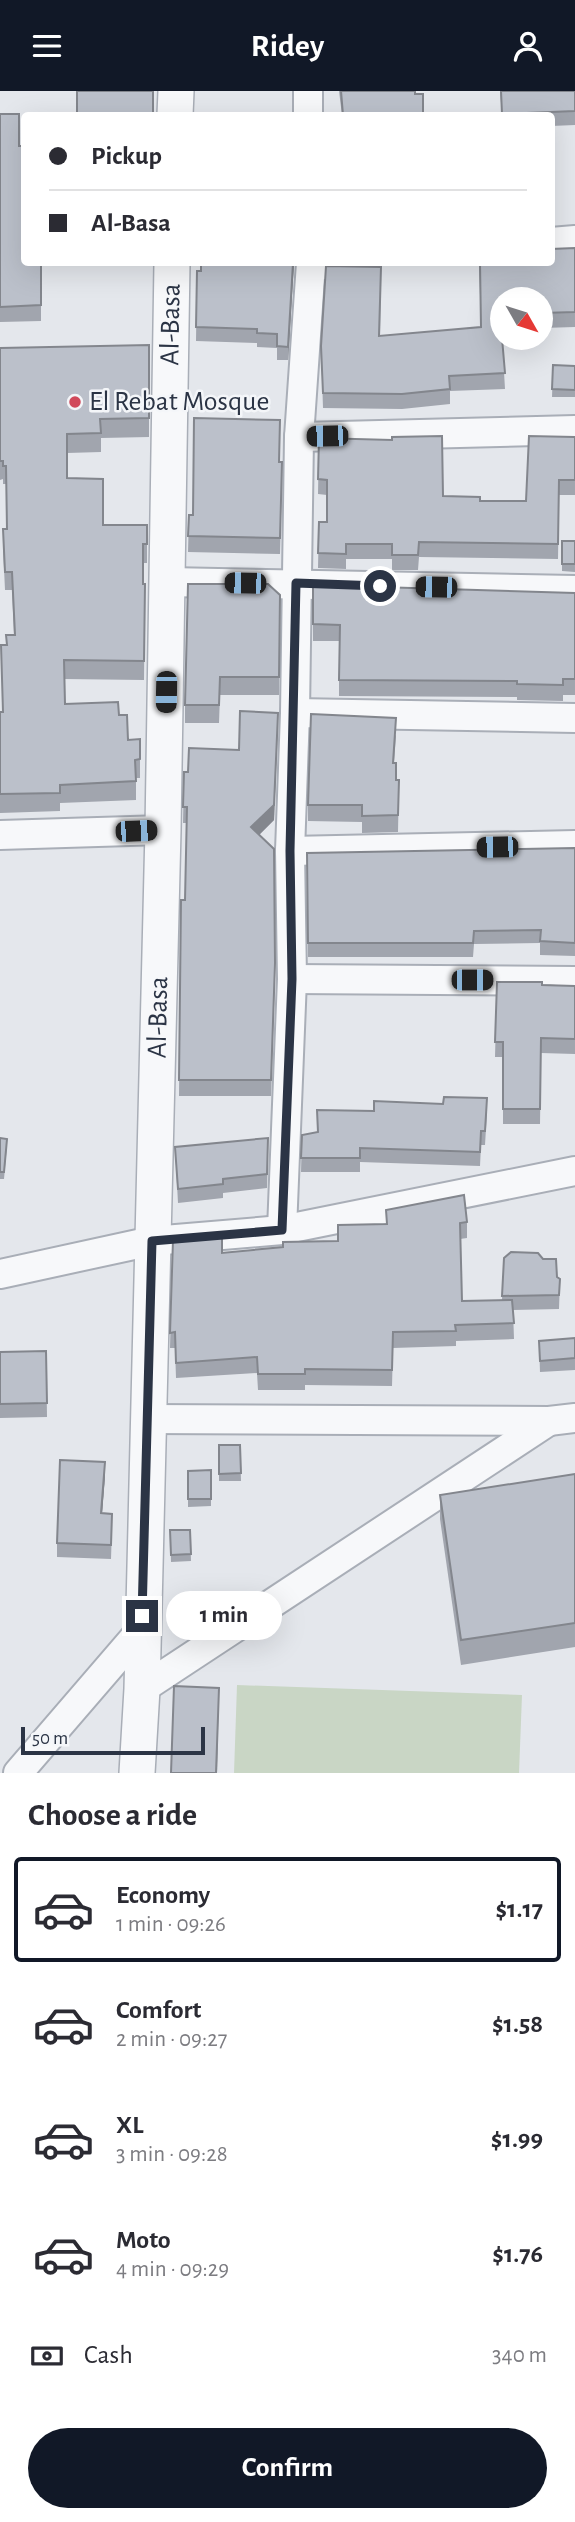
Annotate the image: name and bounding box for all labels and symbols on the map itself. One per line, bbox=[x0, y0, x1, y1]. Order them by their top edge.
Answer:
street label: Al-Basa bbox=[156, 283, 186, 366]
north arrow bbox=[490, 287, 553, 350]
place label: El Rebat Mosque bbox=[89, 388, 269, 416]
marker: El Rebat Mosque bbox=[67, 394, 83, 410]
car bbox=[306, 425, 349, 447]
route start bbox=[364, 570, 396, 602]
car bbox=[224, 572, 267, 594]
car bbox=[415, 576, 458, 598]
car bbox=[156, 671, 177, 713]
car bbox=[115, 820, 158, 842]
car bbox=[476, 836, 519, 858]
car bbox=[452, 970, 494, 991]
street label: Al-Basa bbox=[143, 976, 173, 1059]
callout: 1 min bbox=[166, 1591, 282, 1641]
route end bbox=[126, 1600, 158, 1632]
scale bar bbox=[21, 1724, 205, 1756]

